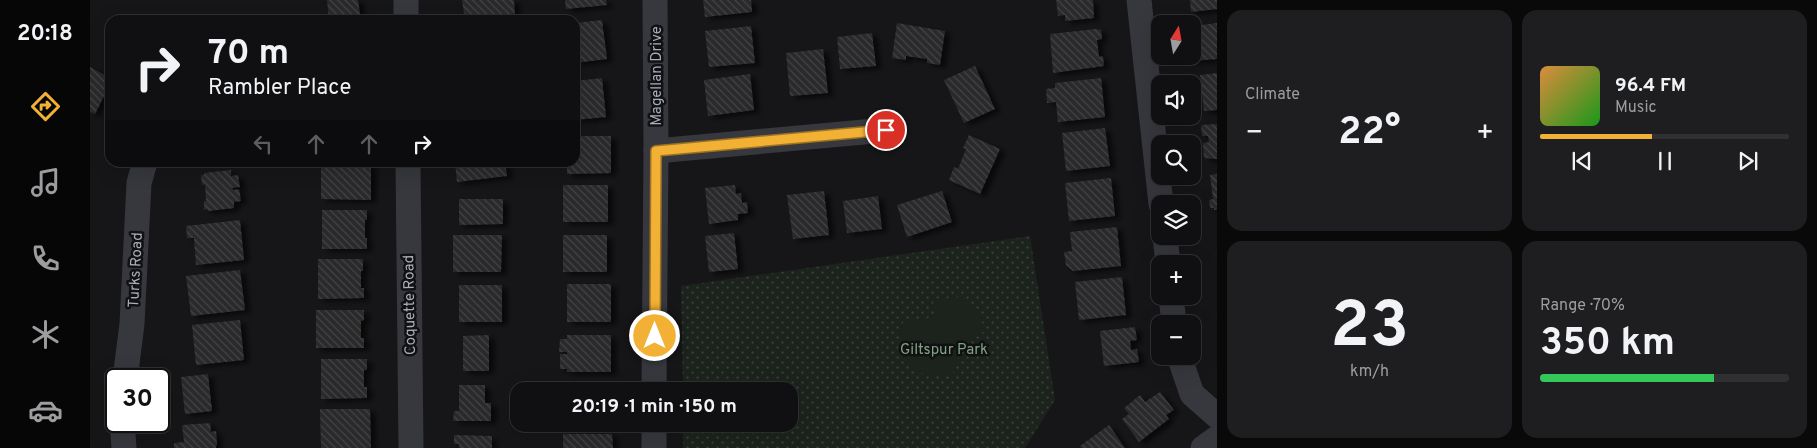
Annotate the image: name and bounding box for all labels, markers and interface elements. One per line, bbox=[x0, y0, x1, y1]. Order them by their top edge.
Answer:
north arrow bbox=[1151, 15, 1201, 65]
map controls bbox=[1151, 15, 1201, 365]
text: 20:18 bbox=[17, 21, 73, 48]
street label: Magellan Drive bbox=[648, 26, 667, 126]
text: 70 m bbox=[208, 32, 289, 76]
icon: right bbox=[125, 35, 190, 100]
text: 96.4 FM bbox=[1615, 74, 1686, 98]
text: Rambler Place bbox=[208, 75, 351, 102]
button: sound bbox=[1151, 75, 1201, 125]
text: Climate bbox=[1245, 85, 1300, 105]
icon: directions bbox=[28, 89, 63, 124]
text: Music bbox=[1615, 98, 1656, 118]
pin bbox=[865, 109, 907, 151]
text: 22° bbox=[1338, 109, 1401, 158]
icon: arrive bbox=[872, 116, 900, 144]
text: − bbox=[1245, 116, 1263, 152]
text: + bbox=[1476, 116, 1494, 152]
icon: left bbox=[249, 130, 277, 158]
icon: ahead bbox=[302, 130, 330, 158]
icon: ahead bbox=[355, 130, 383, 158]
icon: right bbox=[408, 130, 436, 158]
button: search bbox=[1151, 135, 1201, 185]
icon: previous bbox=[1568, 147, 1596, 175]
icon: pause bbox=[1651, 147, 1679, 175]
icon: next bbox=[1734, 147, 1762, 175]
icon: music bbox=[28, 165, 63, 200]
button: layers bbox=[1151, 195, 1201, 245]
street label: Turks Road bbox=[125, 232, 148, 308]
icon: phone bbox=[28, 241, 63, 276]
street label: Coquette Road bbox=[400, 255, 421, 355]
button: + bbox=[1151, 255, 1201, 305]
text: 23 bbox=[1330, 288, 1409, 370]
text: Range · 70% bbox=[1540, 296, 1625, 316]
position arrow bbox=[628, 309, 680, 361]
button: − bbox=[1151, 315, 1201, 365]
icon: climate bbox=[28, 317, 63, 352]
text: 350 km bbox=[1540, 320, 1675, 369]
park label: Giltspur Park bbox=[900, 341, 988, 360]
text: km/h bbox=[1350, 362, 1389, 382]
speed limit sign: 30 bbox=[105, 368, 170, 433]
icon: car bbox=[28, 393, 63, 428]
text: 20:19 · 1 min · 150 m bbox=[571, 395, 737, 419]

